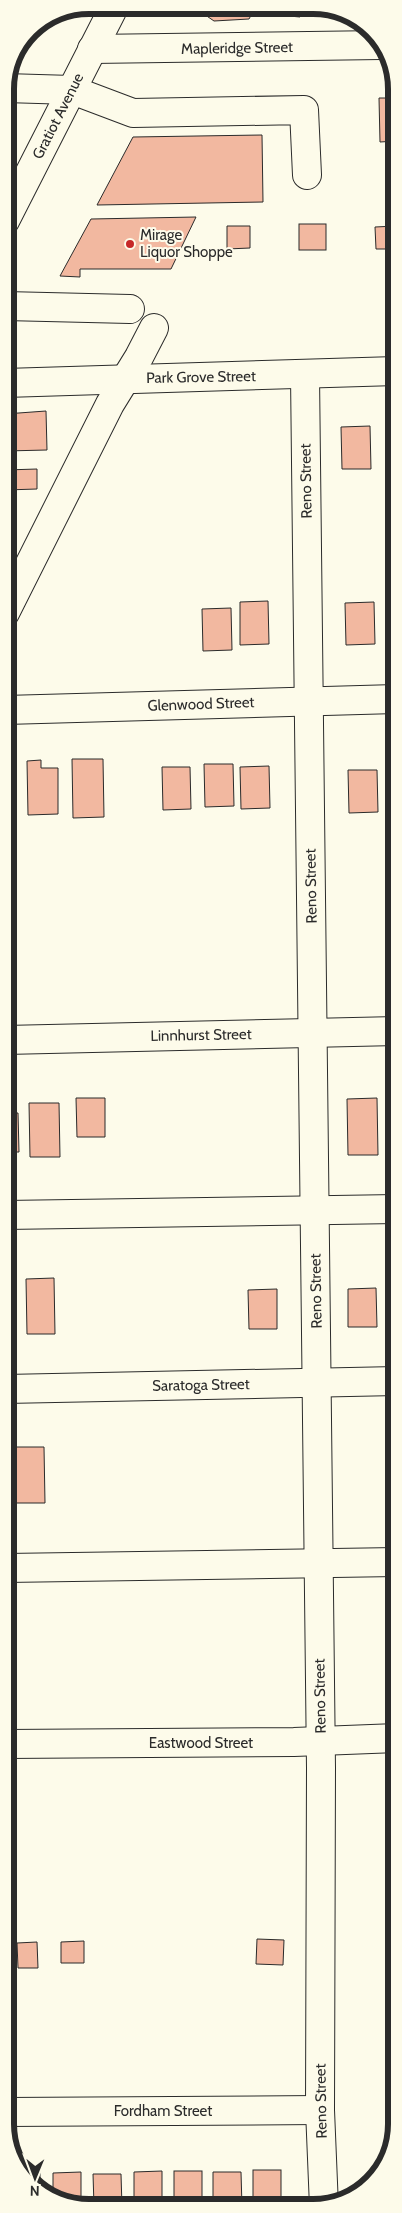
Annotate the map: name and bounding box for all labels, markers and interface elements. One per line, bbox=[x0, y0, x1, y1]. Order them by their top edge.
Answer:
street label: Mapleridge Street bbox=[181, 38, 293, 58]
street label: Gratiot Avenue bbox=[29, 70, 88, 162]
place label: Mirage Liquor Shoppe bbox=[140, 226, 233, 261]
marker: Mirage Liquor Shoppe bbox=[124, 238, 136, 250]
street label: Park Grove Street bbox=[146, 367, 256, 387]
street label: Reno Street bbox=[296, 443, 316, 519]
street label: Glenwood Street bbox=[147, 693, 255, 715]
street label: Reno Street bbox=[301, 848, 321, 924]
street label: Linnhurst Street bbox=[150, 1025, 252, 1045]
street label: Reno Street bbox=[306, 1253, 326, 1329]
street label: Saratoga Street bbox=[152, 1375, 250, 1395]
street label: Reno Street bbox=[310, 1658, 330, 1734]
street label: Eastwood Street bbox=[149, 1734, 253, 1752]
street label: Reno Street bbox=[311, 2063, 331, 2139]
street label: Fordham Street bbox=[114, 2102, 212, 2120]
north arrow bbox=[10, 2153, 60, 2203]
text: N bbox=[30, 2182, 40, 2200]

